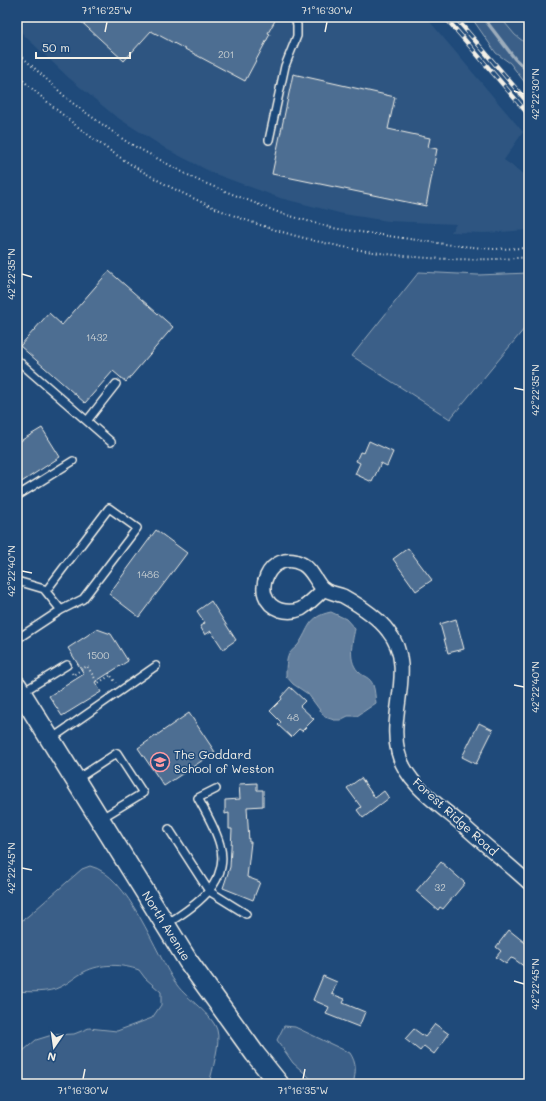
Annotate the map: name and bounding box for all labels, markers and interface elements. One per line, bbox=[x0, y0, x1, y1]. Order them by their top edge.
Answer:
text: 71°16'25"W bbox=[82, 3, 132, 17]
text: 71°16'30"W bbox=[302, 3, 353, 17]
scale bar bbox=[36, 34, 130, 60]
text: 50 m bbox=[42, 39, 70, 55]
house number: 201 bbox=[218, 47, 234, 61]
text: 42°22'30"N bbox=[528, 68, 542, 120]
text: 42°22'35"N bbox=[4, 248, 18, 300]
house number: 1432 bbox=[86, 330, 108, 344]
text: 42°22'35"N bbox=[528, 364, 542, 416]
text: 42°22'40"N bbox=[4, 545, 18, 597]
house number: 1486 bbox=[137, 567, 159, 581]
house number: 1500 bbox=[87, 648, 109, 662]
text: 42°22'40"N bbox=[528, 661, 542, 713]
house number: 48 bbox=[287, 710, 299, 724]
place label: The Goddard School of Weston bbox=[174, 746, 274, 776]
school or university icon: The Goddard School of Weston bbox=[149, 751, 171, 773]
street label: Forest Ridge Road bbox=[410, 774, 502, 859]
text: 42°22'45"N bbox=[4, 842, 18, 894]
house number: 32 bbox=[434, 880, 446, 894]
street label: North Avenue bbox=[139, 888, 195, 963]
text: 42°22'45"N bbox=[528, 958, 542, 1010]
north arrow bbox=[34, 1027, 74, 1067]
text: N bbox=[46, 1049, 57, 1065]
text: 71°16'30"W bbox=[58, 1083, 109, 1097]
text: 71°16'35"W bbox=[278, 1083, 329, 1097]

